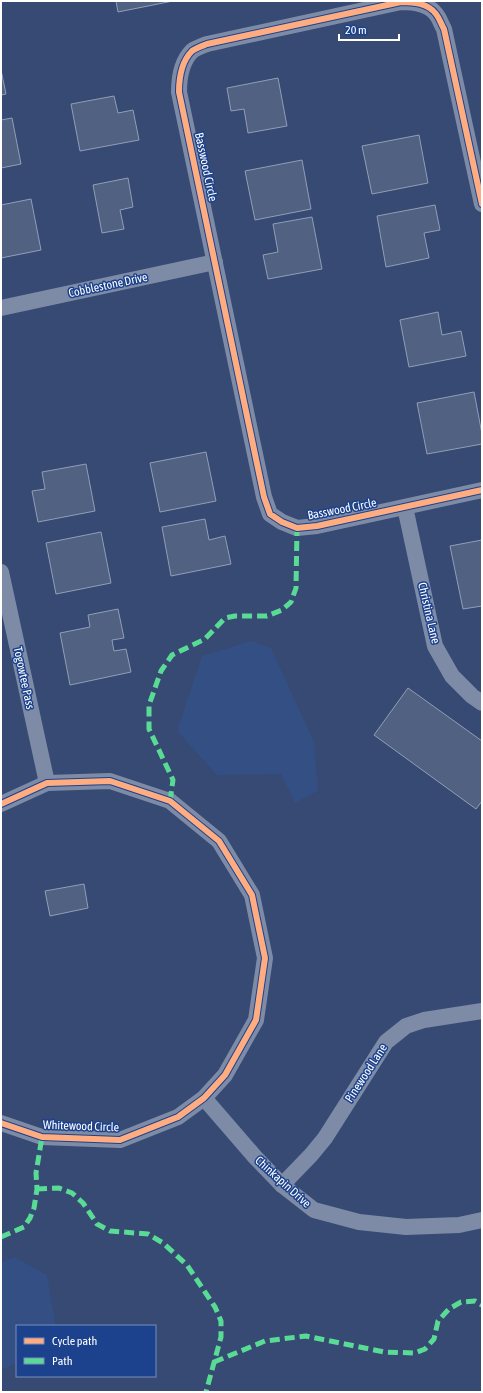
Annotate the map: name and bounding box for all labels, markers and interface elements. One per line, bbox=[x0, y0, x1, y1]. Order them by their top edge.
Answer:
scale bar bbox=[339, 16, 399, 42]
text: 20 m bbox=[345, 23, 367, 37]
street label: Basswood Circle bbox=[192, 131, 220, 203]
street label: Cobblestone Drive bbox=[67, 270, 149, 300]
street label: Basswood Circle bbox=[306, 495, 378, 523]
street label: Christina Lane bbox=[415, 581, 443, 645]
street label: Togowtee Pass bbox=[11, 646, 37, 710]
street label: Pinewood Lane bbox=[342, 1041, 390, 1105]
street label: Whitewood Circle bbox=[43, 1118, 119, 1134]
street label: Chinkapin Drive bbox=[252, 1153, 314, 1211]
legend bbox=[16, 1325, 156, 1377]
text: Cycle path bbox=[52, 1334, 97, 1348]
text: Path bbox=[52, 1354, 73, 1368]

